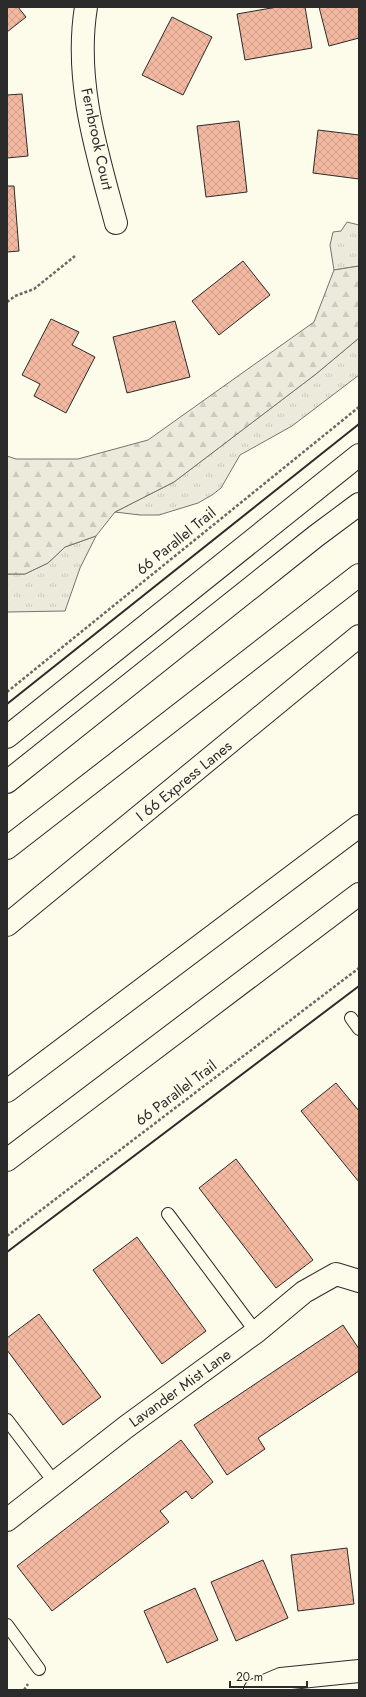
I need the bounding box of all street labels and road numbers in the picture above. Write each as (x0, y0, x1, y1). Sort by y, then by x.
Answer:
street label: Fernbrook Court (75, 86, 119, 192)
street label: 66 Parallel Trail (131, 502, 221, 580)
street label: I 66 Express Lanes (131, 735, 237, 827)
street label: 66 Parallel Trail (131, 1055, 221, 1131)
street label: Lavander Mist Lane (124, 1343, 236, 1433)

